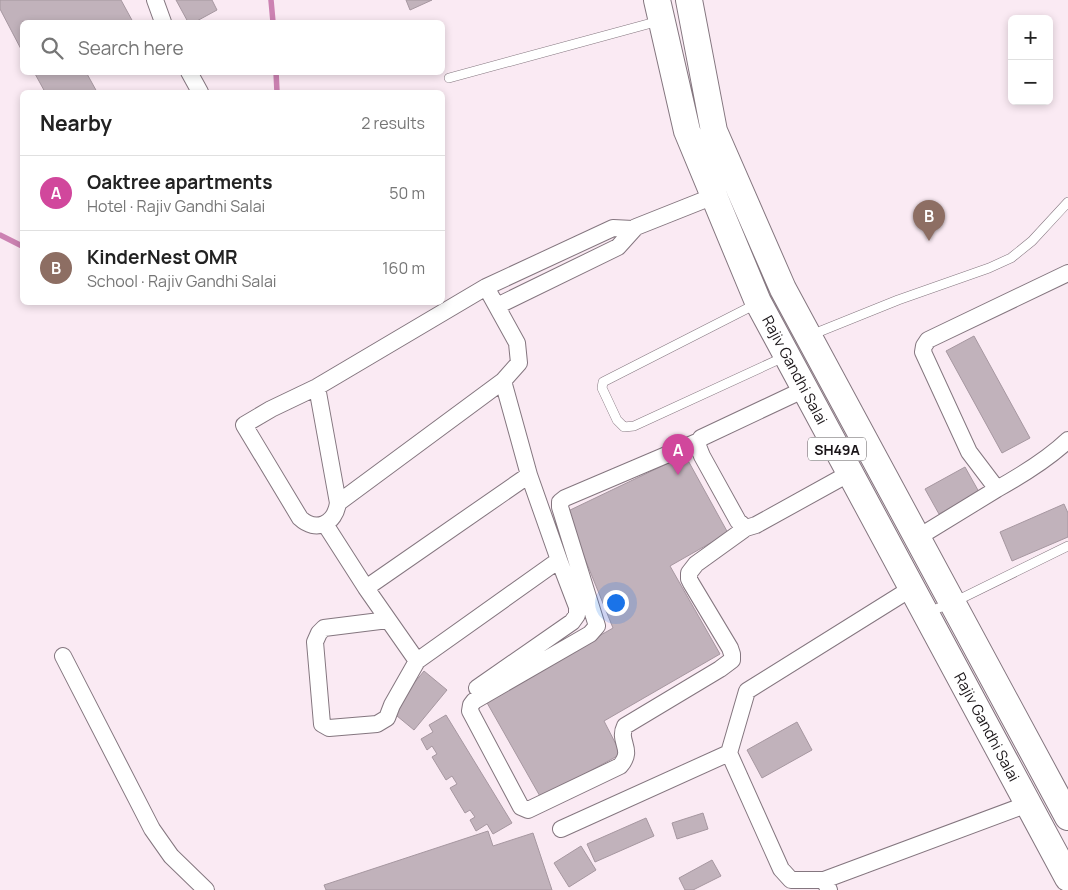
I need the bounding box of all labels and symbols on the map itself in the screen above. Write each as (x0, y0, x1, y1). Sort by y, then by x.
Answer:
pin: B (913, 200, 945, 241)
street label: Rajiv Gandhi Salai (757, 312, 833, 428)
pin: A (662, 434, 694, 475)
road number: SH49A (808, 438, 866, 460)
your location (603, 590, 629, 616)
street label: Rajiv Gandhi Salai (949, 669, 1025, 785)

